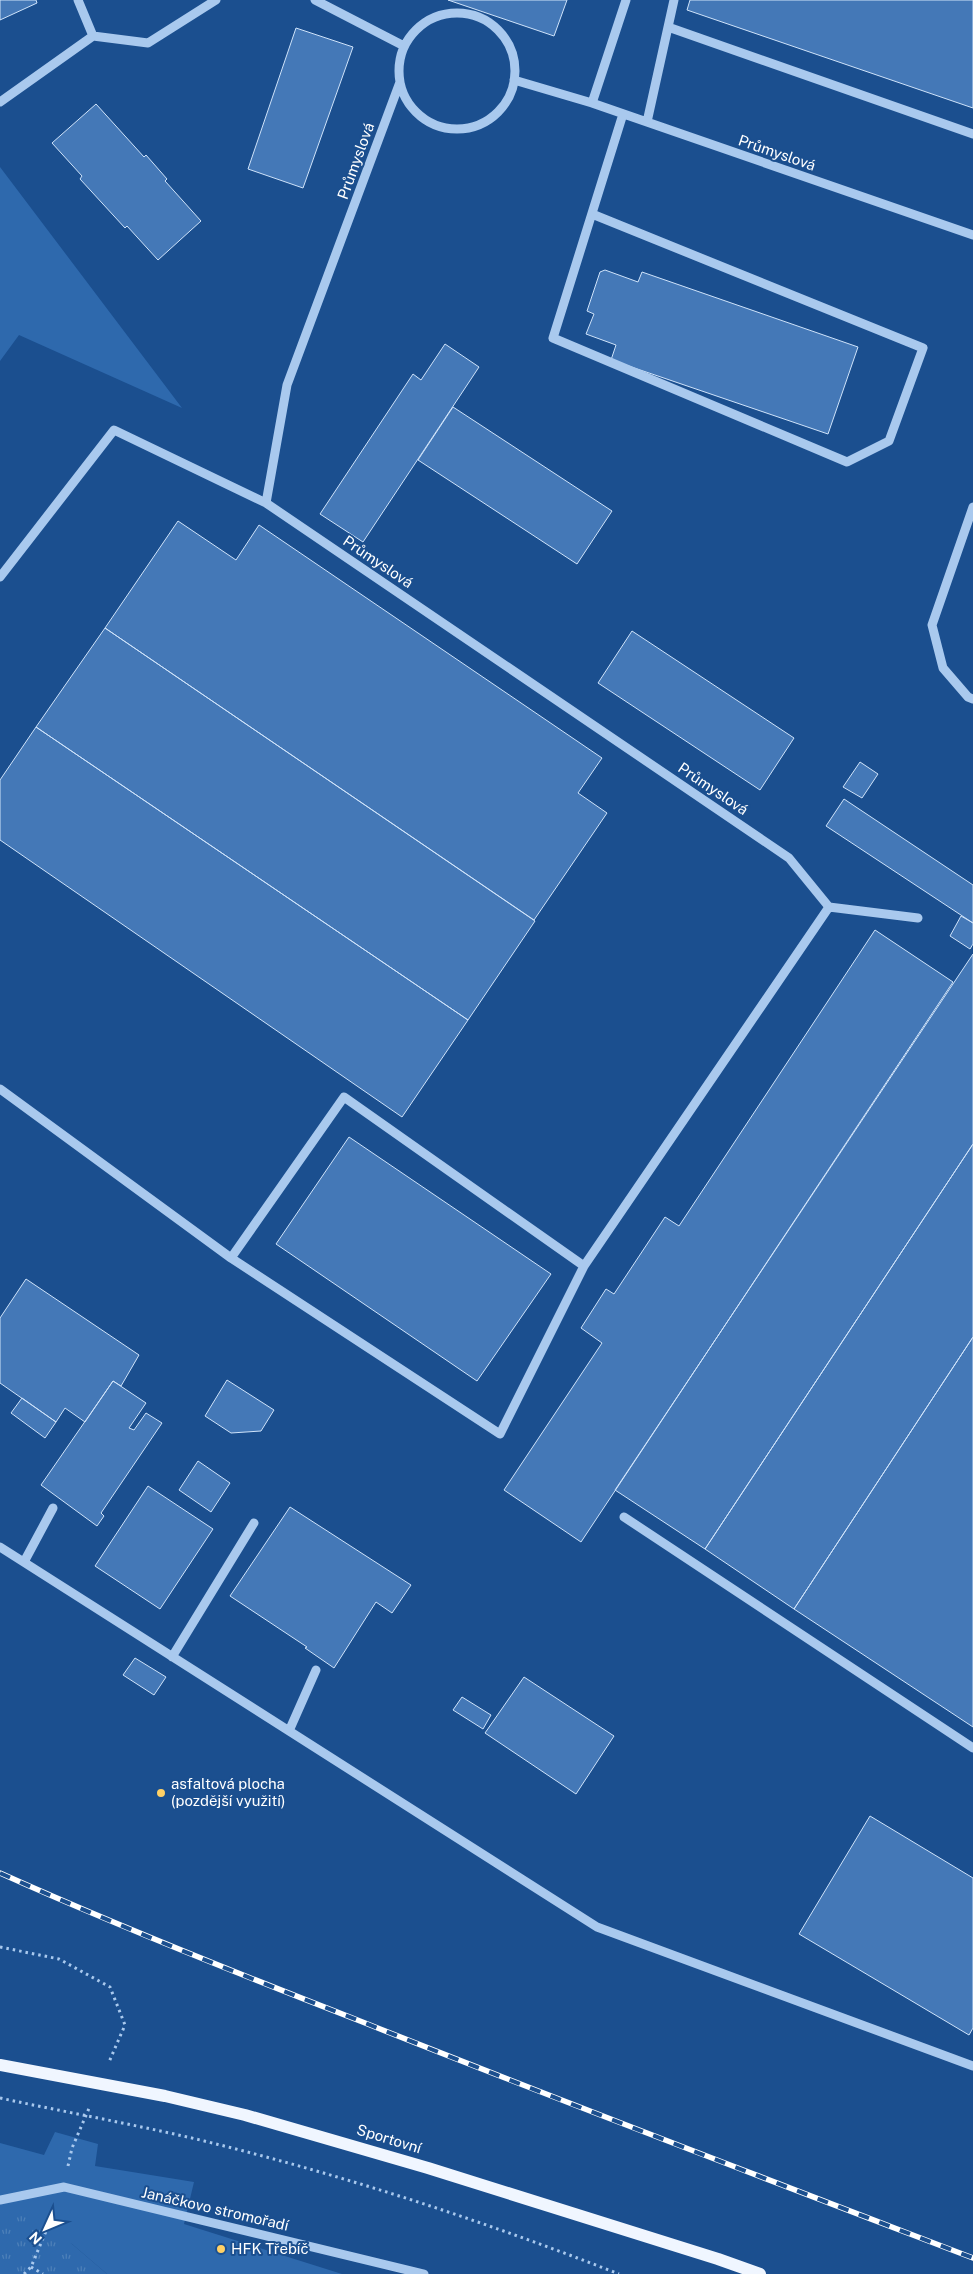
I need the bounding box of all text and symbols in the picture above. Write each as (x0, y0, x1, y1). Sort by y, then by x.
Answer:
street label: Průmyslová (334, 120, 377, 202)
street label: Průmyslová (736, 131, 818, 174)
street label: Průmyslová (340, 532, 416, 591)
street label: Průmyslová (675, 759, 751, 818)
place label: asfaltová plocha (pozdější využití) (171, 1775, 286, 1809)
marker: asfaltová plocha (pozdější využití) (155, 1787, 167, 1799)
street label: Sportovní (355, 2121, 424, 2157)
street label: Janáčkovo stromořadí (140, 2183, 291, 2234)
north arrow (20, 2204, 70, 2254)
text: N (26, 2229, 45, 2248)
place label: HFK Třebíč (231, 2240, 309, 2257)
marker: HFK Třebíč (215, 2243, 227, 2255)

